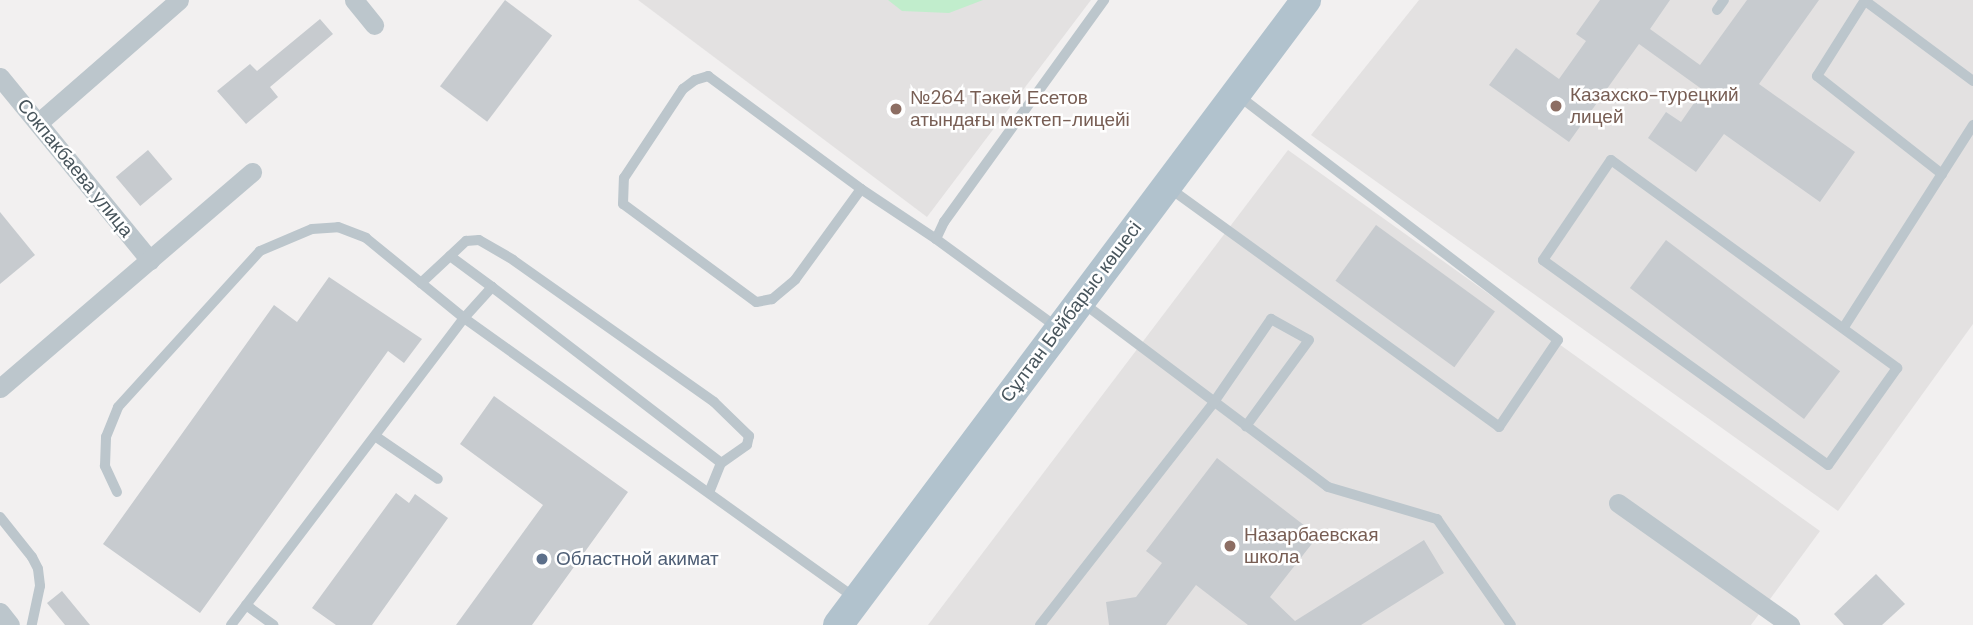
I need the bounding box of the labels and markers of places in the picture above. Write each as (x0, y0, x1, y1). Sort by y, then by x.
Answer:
place label: Казахско-турецкий лицей (1570, 84, 1739, 128)
place label: №264 Тәкей Есетов атындағы мектеп-лицейі (910, 87, 1130, 131)
marker: Казахско-турецкий лицей (1548, 98, 1564, 114)
marker: №264 Тәкей Есетов атындағы мектеп-лицейі (888, 101, 904, 117)
place label: Назарбаевская школа (1244, 524, 1378, 568)
marker: Назарбаевская школа (1222, 538, 1238, 554)
place label: Областной акимат (556, 548, 719, 570)
marker: Областной акимат (534, 551, 550, 567)

